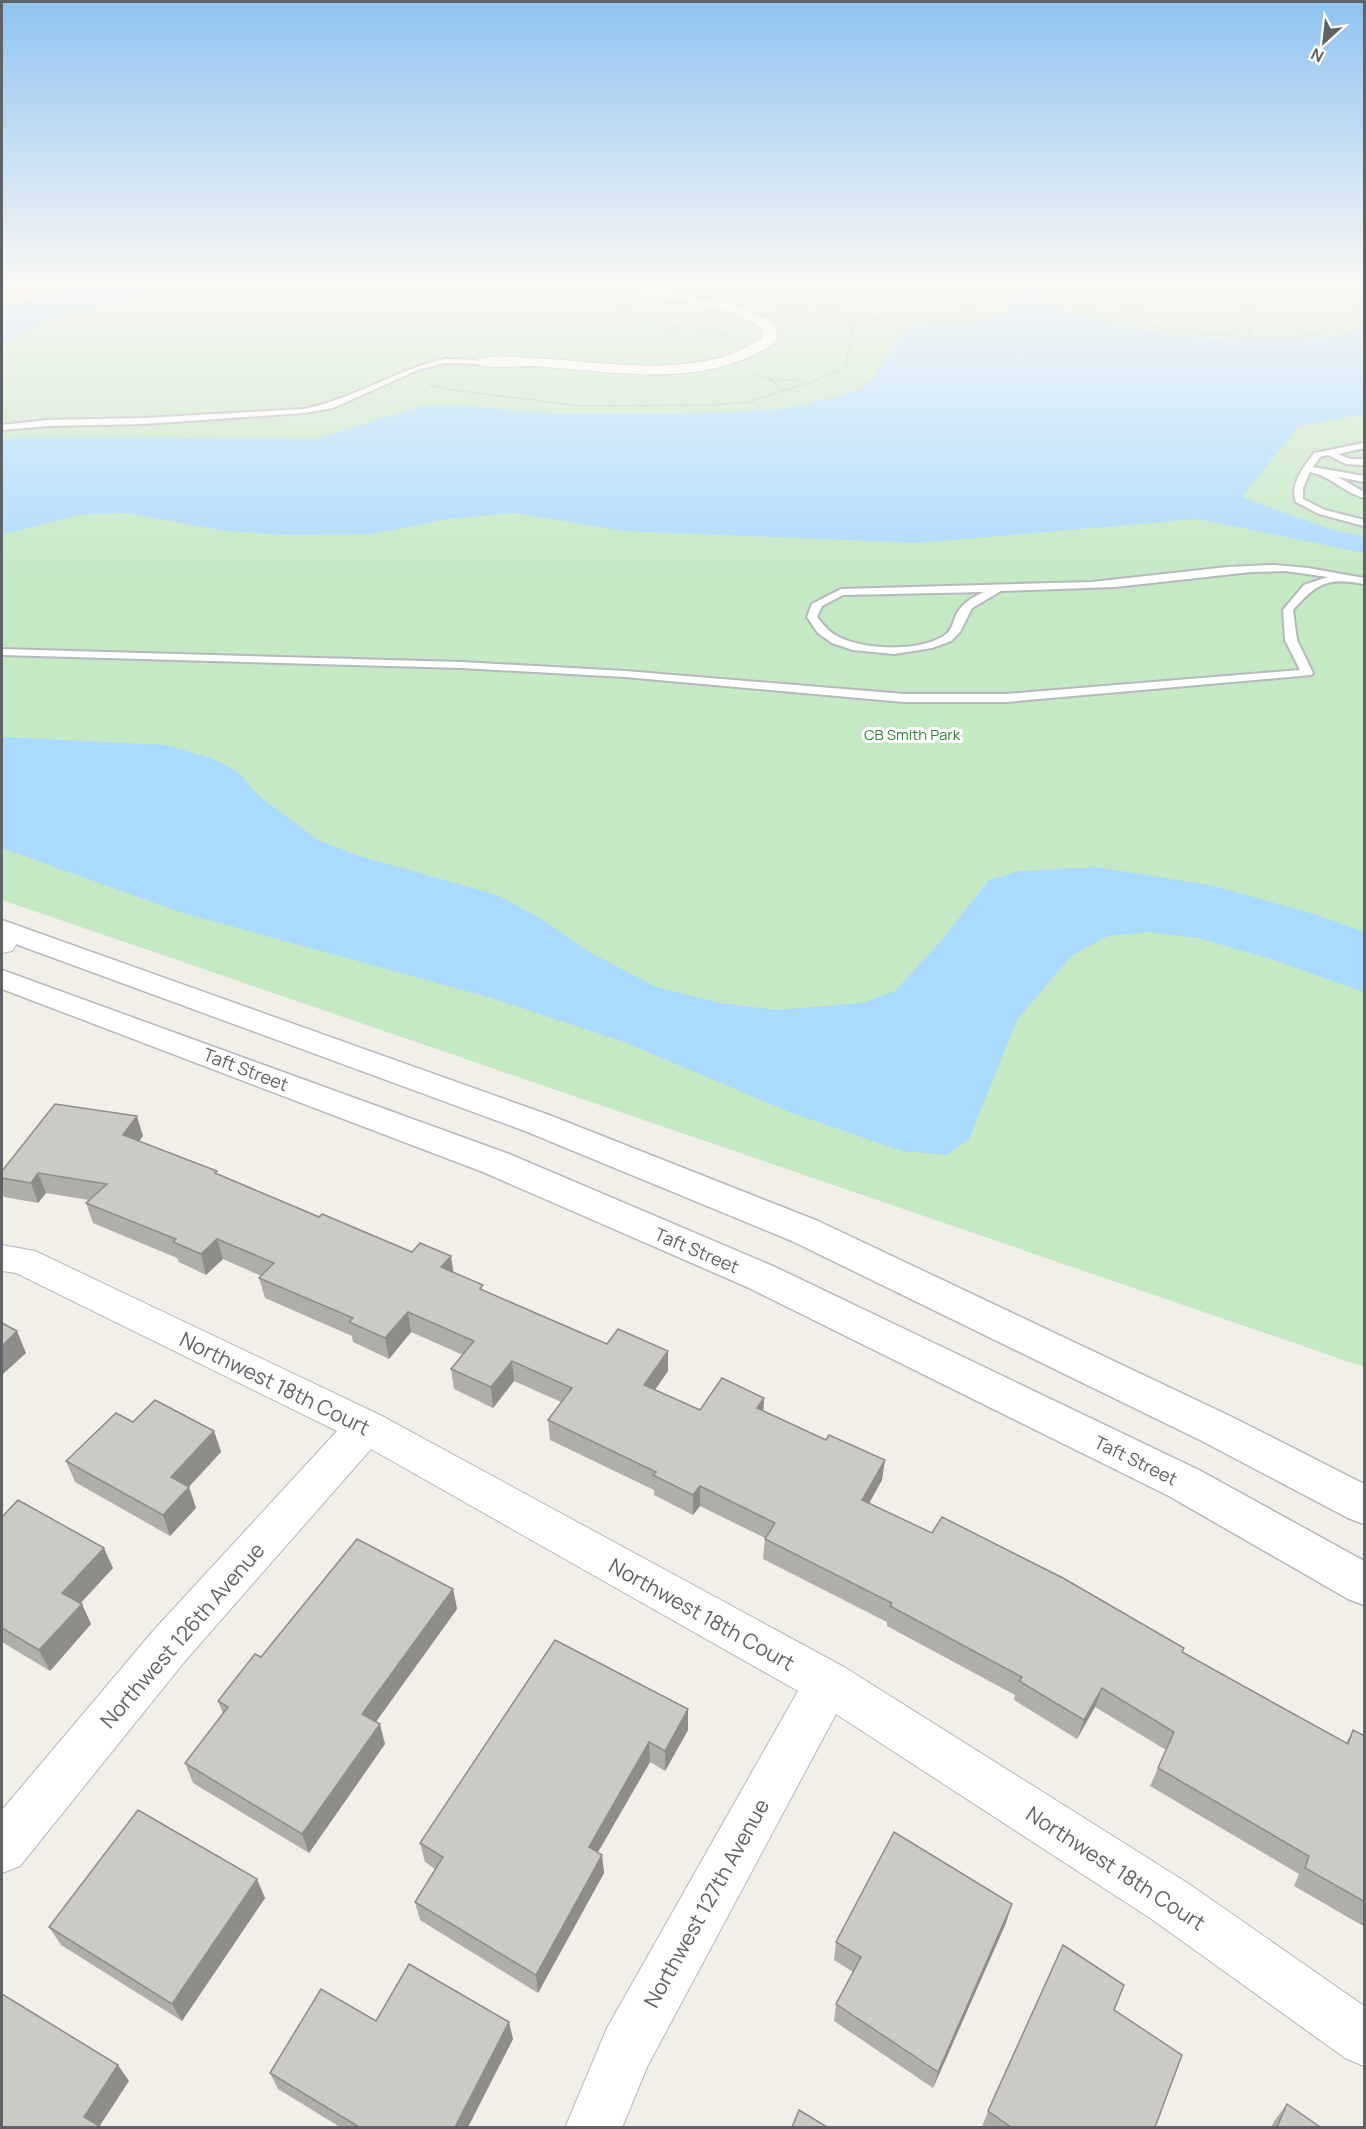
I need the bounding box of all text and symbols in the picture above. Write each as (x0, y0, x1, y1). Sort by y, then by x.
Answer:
north arrow (1294, 12, 1354, 72)
text: N (1307, 43, 1327, 68)
park label: CB Smith Park (864, 724, 961, 745)
street label: Taft Street (200, 1042, 292, 1096)
street label: Taft Street (651, 1221, 743, 1279)
street label: Northwest 18th Court (175, 1325, 375, 1441)
street label: Taft Street (1090, 1430, 1182, 1490)
street label: Northwest 126th Avenue (94, 1536, 270, 1734)
street label: Northwest 18th Court (604, 1551, 800, 1677)
street label: Northwest 127th Avenue (637, 1794, 775, 2012)
street label: Northwest 18th Court (1021, 1800, 1211, 1936)

